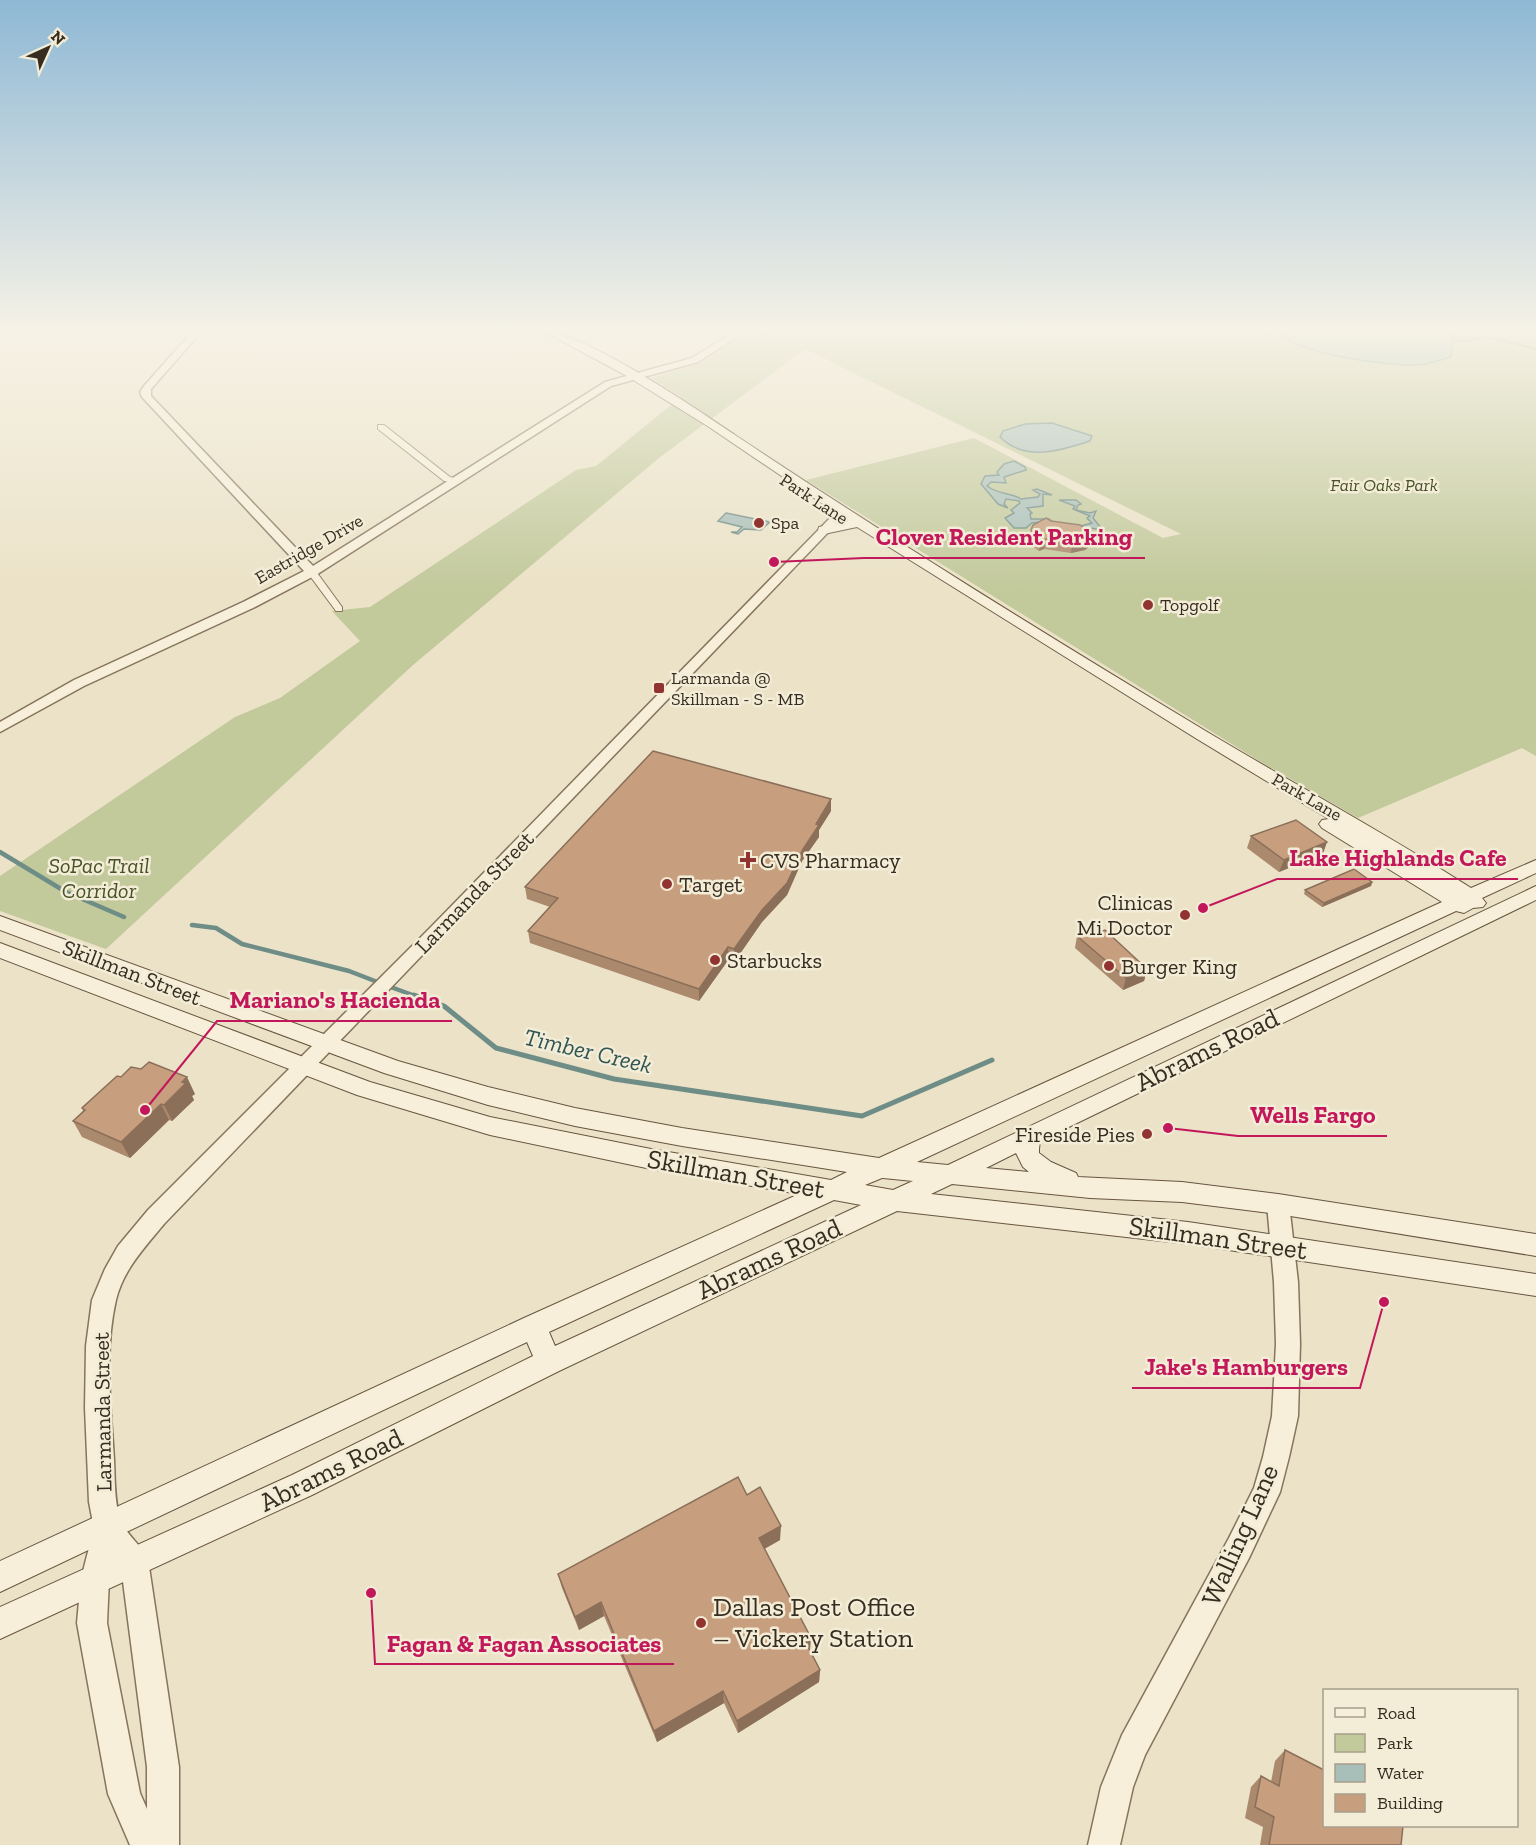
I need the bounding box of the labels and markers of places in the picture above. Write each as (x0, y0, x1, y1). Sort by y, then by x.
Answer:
place label: Spa (771, 512, 799, 534)
marker: Spa (752, 516, 766, 530)
callout: Clover Resident Parking (864, 516, 1145, 558)
place label: Topgolf (1160, 594, 1220, 616)
marker: Topgolf (1141, 598, 1155, 612)
place label: Larmanda @ Skillman - S - MB (671, 667, 804, 710)
marker: Larmanda @ Skillman - S - MB (652, 681, 666, 695)
callout: Lake Highlands Cafe (1277, 837, 1518, 879)
place label: CVS Pharmacy (760, 847, 901, 874)
marker: CVS Pharmacy (741, 853, 755, 867)
place label: Target (679, 871, 743, 898)
marker: Target (660, 877, 674, 891)
place label: Clinicas Mi Doctor (1077, 889, 1173, 941)
marker: Clinicas Mi Doctor (1178, 908, 1192, 922)
place label: Starbucks (727, 947, 822, 974)
marker: Starbucks (708, 953, 722, 967)
place label: Burger King (1121, 953, 1237, 980)
marker: Burger King (1102, 959, 1116, 973)
callout: Mariano's Hacienda (217, 979, 452, 1021)
callout: Wells Fargo (1238, 1094, 1387, 1136)
place label: Fireside Pies (1015, 1121, 1135, 1148)
marker: Fireside Pies (1140, 1127, 1154, 1141)
callout: Jake's Hamburgers (1132, 1346, 1360, 1388)
place label: Dallas Post Office – Vickery Station (713, 1591, 915, 1654)
marker: Dallas Post Office – Vickery Station (694, 1616, 708, 1630)
callout: Fagan & Fagan Associates (375, 1622, 674, 1664)

